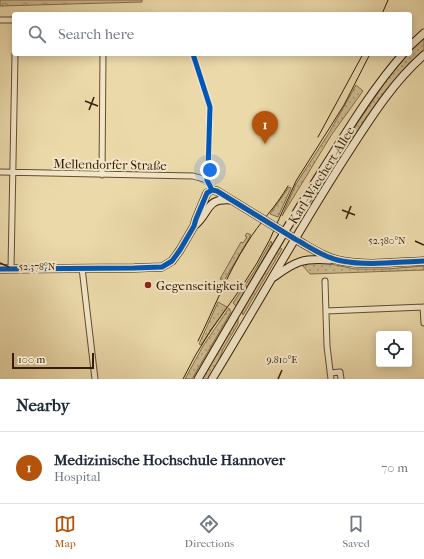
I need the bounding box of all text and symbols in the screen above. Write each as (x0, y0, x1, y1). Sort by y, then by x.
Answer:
search box (12, 12, 412, 56)
icon: search (26, 23, 48, 45)
text: Search here (58, 25, 134, 43)
pin: 1 (252, 111, 278, 144)
street label: Karl-Wiechert-Allee (285, 123, 358, 227)
street label: Mellendorfer Straße (53, 156, 167, 173)
your location (200, 160, 220, 180)
text: 52.380°N (368, 235, 406, 247)
text: 52.378°N (19, 261, 56, 273)
place label: Gegenseitigkeit (156, 278, 245, 293)
marker: Gegenseitigkeit (143, 280, 153, 290)
map controls (376, 331, 412, 367)
button: locate (376, 331, 412, 367)
scale bar (12, 351, 94, 370)
text: 100 m (18, 353, 46, 366)
text: 9.810°E (267, 354, 297, 366)
text: Nearby (16, 395, 70, 415)
text: Medizinische Hochschule Hannover (54, 451, 285, 469)
text: 1 (27, 460, 31, 475)
text: 70 m (381, 460, 408, 475)
text: Hospital (54, 469, 101, 484)
tab: Map (54, 513, 76, 550)
tab: Directions (185, 513, 234, 550)
tab: Saved (342, 513, 370, 550)

